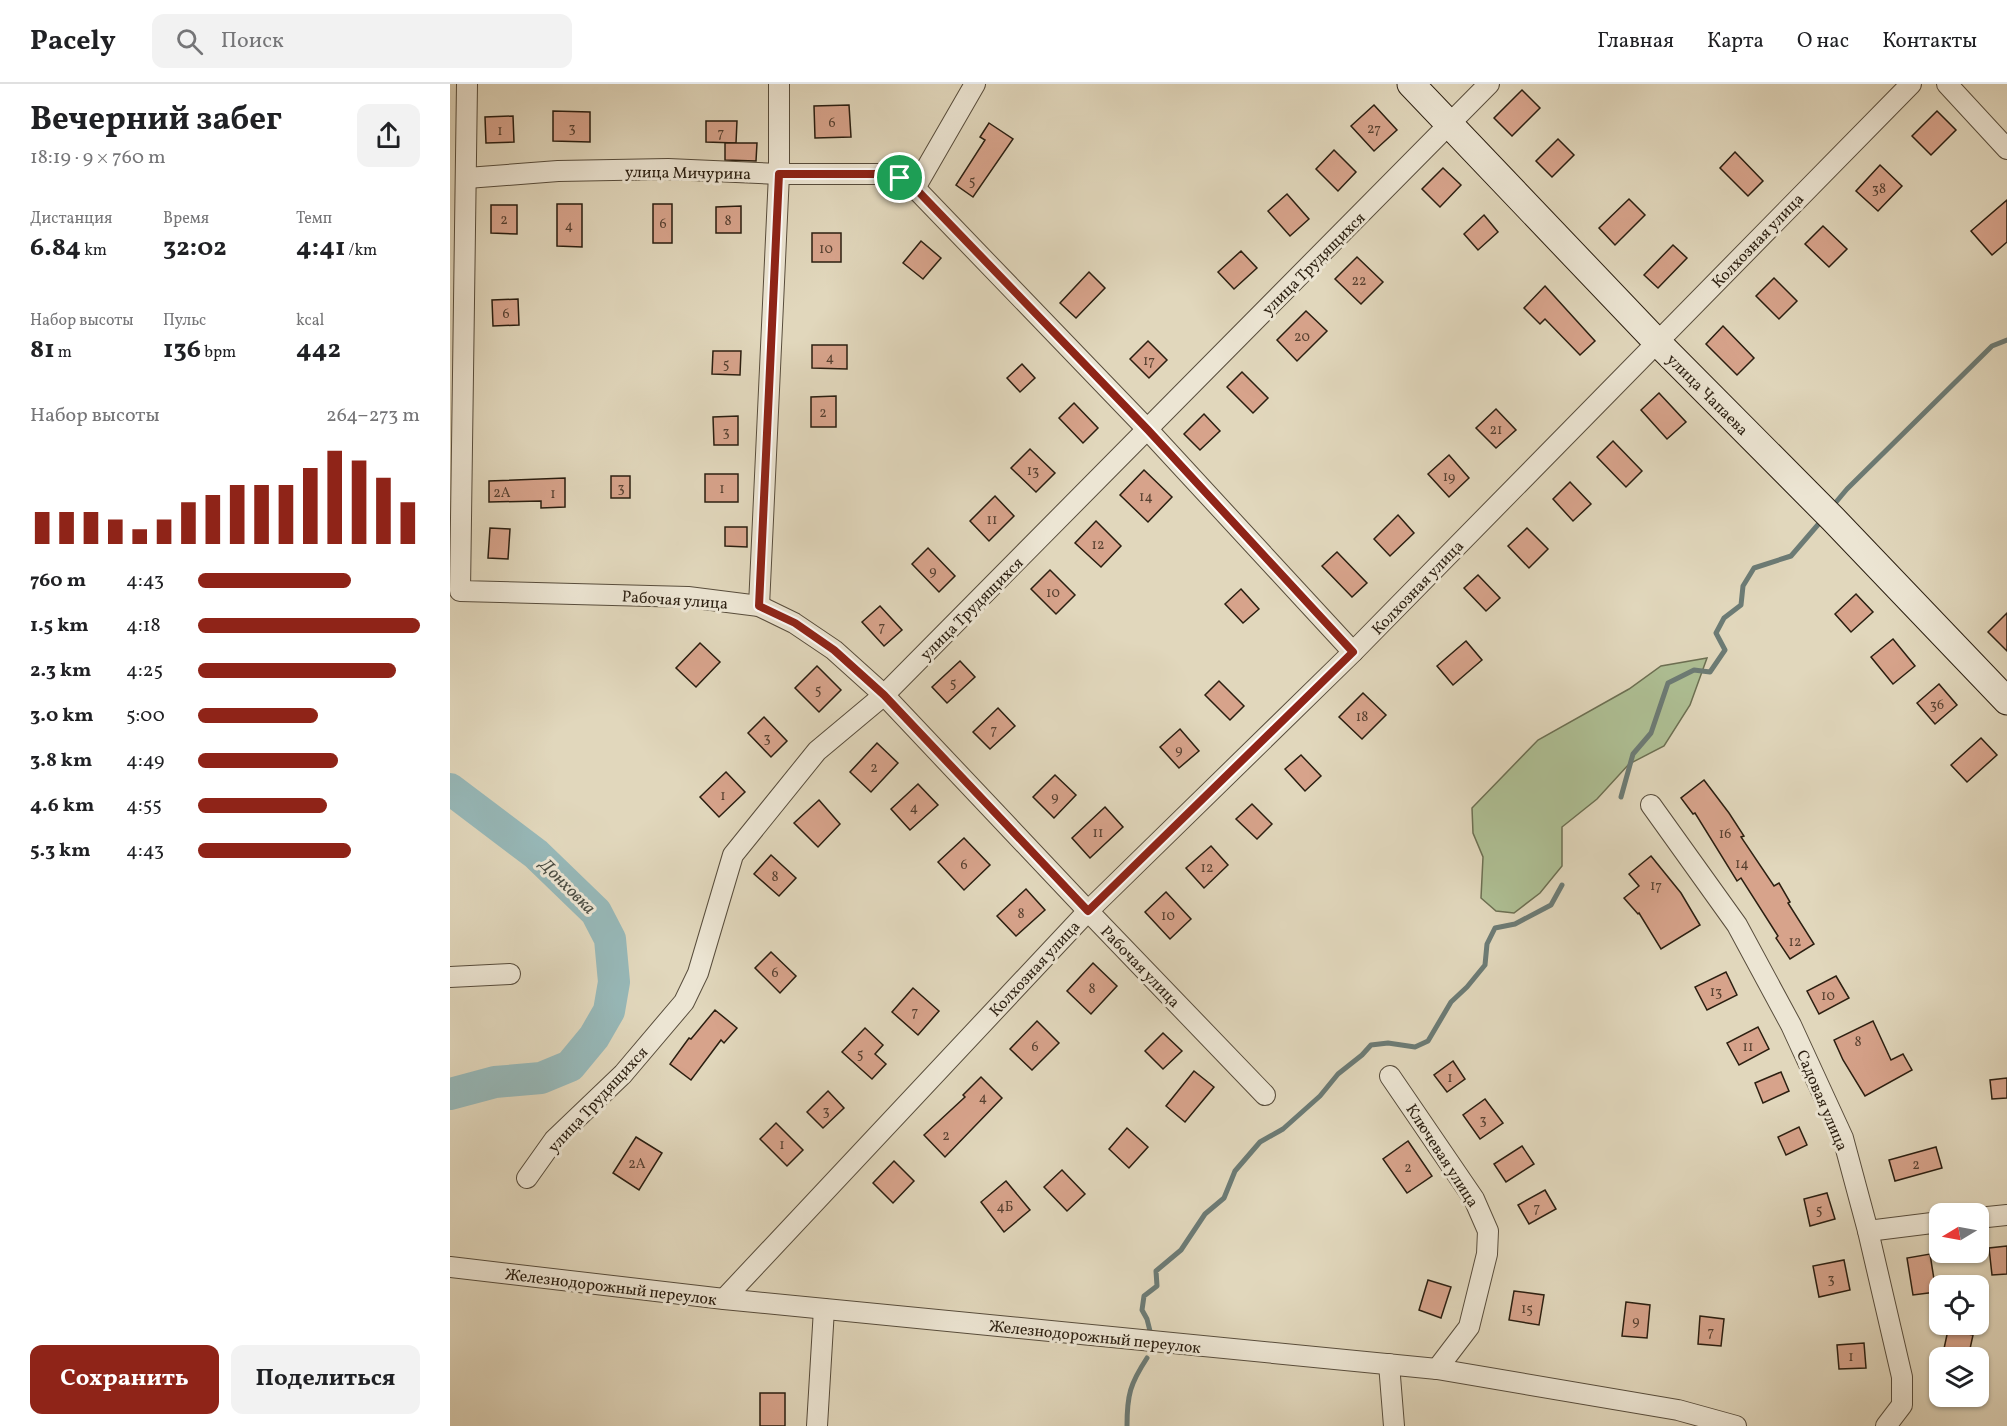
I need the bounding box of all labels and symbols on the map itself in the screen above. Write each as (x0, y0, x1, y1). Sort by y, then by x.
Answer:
house number: 6 (828, 114, 836, 133)
house number: 3 (568, 119, 576, 138)
house number: 27 (1367, 120, 1381, 139)
house number: 1 (497, 122, 503, 141)
house number: 7 (718, 124, 725, 143)
pin (874, 152, 925, 203)
street label: улица Мичурина (625, 162, 751, 186)
house number: 5 (969, 172, 975, 191)
house number: 38 (1872, 180, 1886, 199)
street label: Колхозная улица (1707, 189, 1810, 294)
street label: улица Трудящихся (1258, 208, 1371, 321)
house number: 2 (500, 211, 508, 230)
house number: 8 (724, 212, 732, 231)
house number: 6 (659, 215, 667, 234)
house number: 4 (565, 217, 573, 236)
house number: 10 (819, 240, 833, 259)
house number: 22 (1351, 272, 1367, 291)
house number: 6 (502, 305, 510, 324)
house number: 20 (1294, 328, 1310, 347)
house number: 4 (826, 349, 834, 368)
street label: улица Чапаева (1661, 350, 1753, 441)
house number: 17 (1143, 352, 1155, 371)
house number: 5 (723, 355, 729, 374)
house number: 2 (819, 404, 827, 423)
house number: 21 (1490, 421, 1502, 440)
house number: 3 (722, 423, 730, 442)
house number: 13 (1027, 462, 1039, 481)
house number: 19 (1443, 468, 1455, 487)
house number: 3 (617, 479, 625, 498)
house number: 1 (719, 480, 725, 499)
house number: 2А (493, 484, 511, 503)
house number: 1 (550, 485, 556, 504)
house number: 14 (1139, 488, 1153, 507)
house number: 11 (987, 511, 997, 530)
house number: 12 (1092, 536, 1104, 555)
street label: Колхозная улица (1367, 536, 1470, 641)
street label: улица Трудящихся (916, 553, 1029, 666)
house number: 9 (929, 562, 937, 581)
house number: 10 (1046, 584, 1060, 603)
street label: Рабочая улица (621, 586, 729, 616)
house number: 7 (879, 618, 886, 637)
house number: 5 (950, 674, 956, 693)
house number: 5 (815, 681, 821, 700)
house number: 36 (1930, 696, 1944, 715)
house number: 18 (1356, 708, 1368, 727)
house number: 7 (991, 721, 998, 740)
house number: 3 (763, 729, 771, 748)
house number: 9 (1175, 741, 1183, 760)
house number: 2 (870, 759, 878, 778)
house number: 1 (720, 787, 726, 806)
house number: 9 (1051, 788, 1059, 807)
house number: 4 (910, 799, 918, 818)
house number: 11 (1093, 824, 1103, 843)
house number: 16 (1719, 825, 1731, 844)
water label: Донховка (532, 852, 601, 921)
house number: 14 (1735, 855, 1749, 874)
house number: 6 (960, 856, 968, 875)
house number: 12 (1201, 859, 1213, 878)
house number: 8 (771, 868, 779, 887)
house number: 17 (1650, 877, 1662, 896)
house number: 8 (1017, 905, 1025, 924)
house number: 10 (1161, 907, 1175, 926)
street label: Колхозная улица (985, 916, 1086, 1022)
street label: Рабочая улица (1095, 921, 1184, 1013)
house number: 12 (1789, 933, 1801, 952)
house number: 6 (771, 964, 779, 983)
house number: 8 (1088, 980, 1096, 999)
house number: 13 (1710, 983, 1722, 1002)
house number: 10 (1821, 987, 1835, 1006)
house number: 7 (912, 1003, 919, 1022)
house number: 8 (1854, 1033, 1862, 1052)
house number: 6 (1031, 1038, 1039, 1057)
house number: 11 (1743, 1038, 1753, 1057)
street label: улица Трудящихся (543, 1043, 653, 1158)
house number: 5 (857, 1045, 863, 1064)
street label: Садовая улица (1790, 1047, 1852, 1155)
house number: 1 (1447, 1069, 1453, 1088)
house number: 4 (979, 1089, 987, 1108)
street label: Ключевая улица (1400, 1100, 1483, 1212)
house number: 3 (822, 1102, 830, 1121)
house number: 3 (1479, 1111, 1487, 1130)
house number: 2 (942, 1127, 950, 1146)
house number: 1 (779, 1136, 785, 1155)
house number: 2А (628, 1155, 646, 1174)
house number: 2 (1912, 1156, 1920, 1175)
house number: 2 (1404, 1159, 1412, 1178)
house number: 4Б (997, 1198, 1013, 1217)
house number: 7 (1534, 1199, 1541, 1218)
house number: 5 (1816, 1201, 1822, 1220)
north arrow (1929, 1203, 1989, 1263)
street label: Железнодорожный переулок (504, 1264, 718, 1312)
house number: 3 (1827, 1270, 1835, 1289)
house number: 15 (1521, 1300, 1533, 1319)
house number: 9 (1632, 1312, 1640, 1331)
street label: Железнодорожный переулок (988, 1316, 1202, 1360)
house number: 7 (1708, 1323, 1715, 1342)
house number: 1 (1848, 1348, 1854, 1367)

